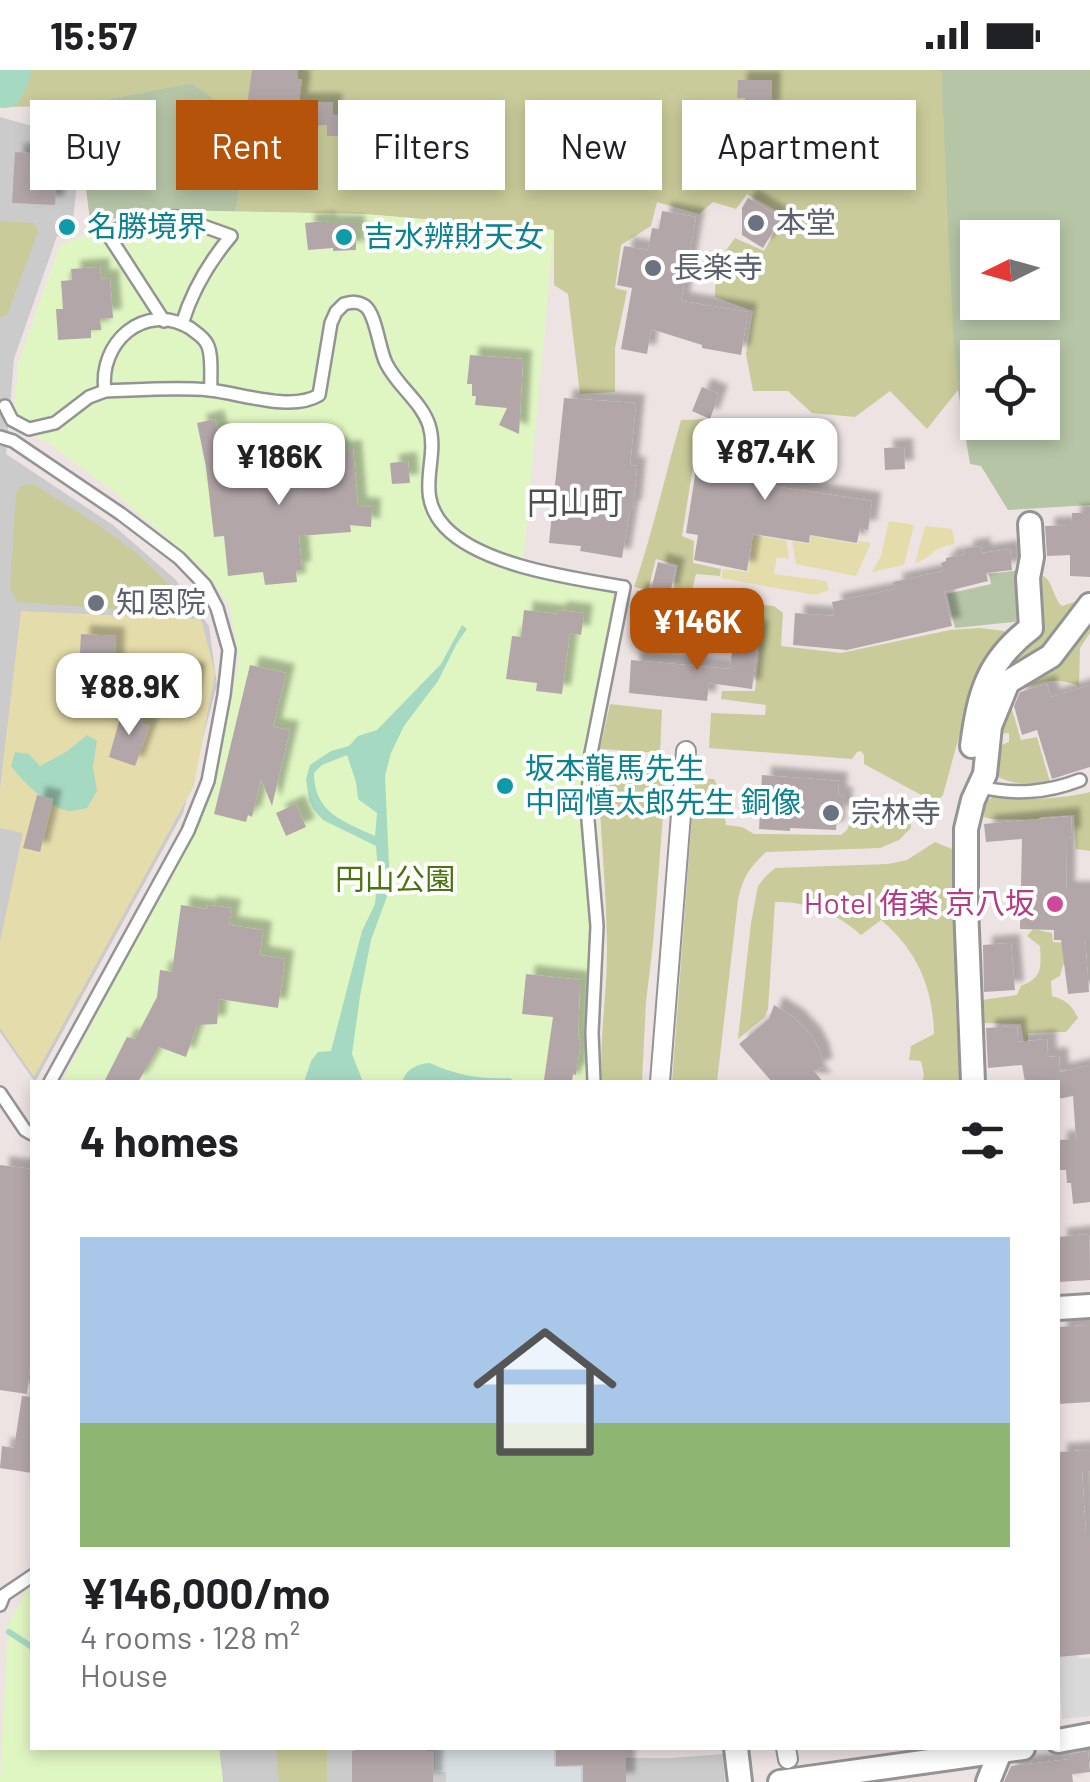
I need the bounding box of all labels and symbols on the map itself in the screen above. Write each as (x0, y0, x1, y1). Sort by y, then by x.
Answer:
place label: 本堂 (776, 203, 836, 239)
place label: 名勝境界 (87, 207, 207, 243)
marker: 本堂 (745, 212, 767, 234)
marker: 名勝境界 (56, 216, 78, 238)
place label: 吉水辨財天女 (364, 217, 544, 253)
north arrow (960, 220, 1060, 320)
marker: 吉水辨財天女 (333, 226, 355, 248)
place label: 長楽寺 (673, 248, 763, 284)
marker: 長楽寺 (642, 257, 664, 279)
pin: ¥87.4K (684, 418, 846, 503)
pin: ¥186K (209, 423, 349, 508)
district label: 円山町 (527, 482, 623, 520)
place label: 知恩院 (116, 583, 206, 619)
pin: ¥146K (627, 588, 767, 673)
marker: 知恩院 (85, 592, 107, 614)
pin: ¥88.9K (48, 653, 210, 738)
place label: 坂本龍馬先生 中岡慎太郎先生 銅像 (525, 749, 801, 819)
marker: 坂本龍馬先生 中岡慎太郎先生 銅像 (494, 775, 516, 797)
place label: 宗林寺 (851, 793, 941, 829)
marker: 宗林寺 (820, 802, 842, 824)
park label: 円山公園 (335, 860, 455, 896)
place label: Hotel 侑楽 京八坂 (804, 884, 1035, 920)
marker: Hotel 侑楽 京八坂 (1044, 893, 1066, 915)

